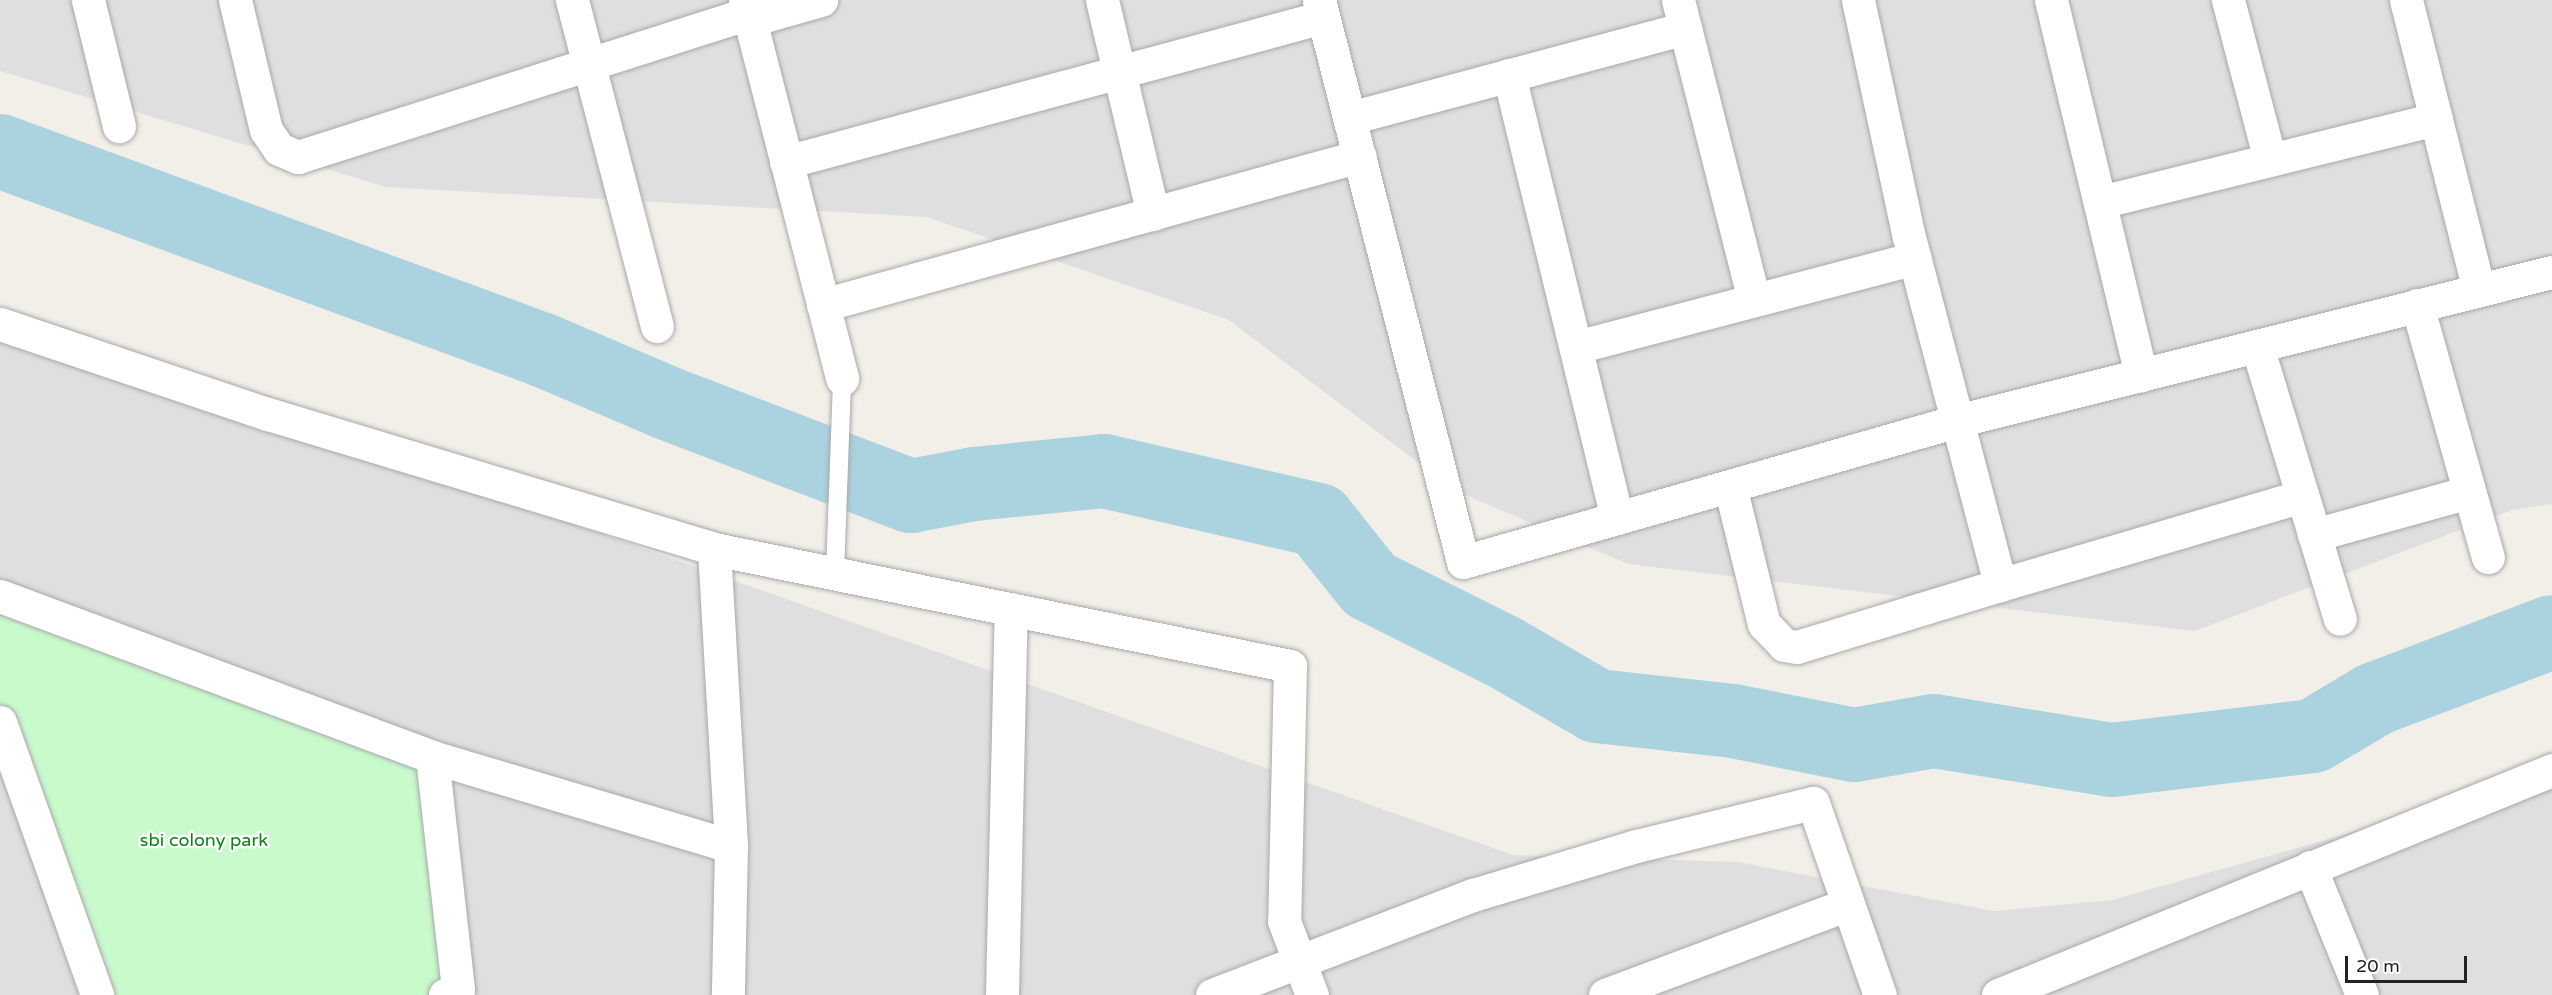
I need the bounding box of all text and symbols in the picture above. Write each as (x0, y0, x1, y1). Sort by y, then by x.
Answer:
park label: sbi colony park (140, 829, 268, 851)
scale bar (2348, 944, 2470, 982)
text: 20 m (2356, 955, 2400, 977)

